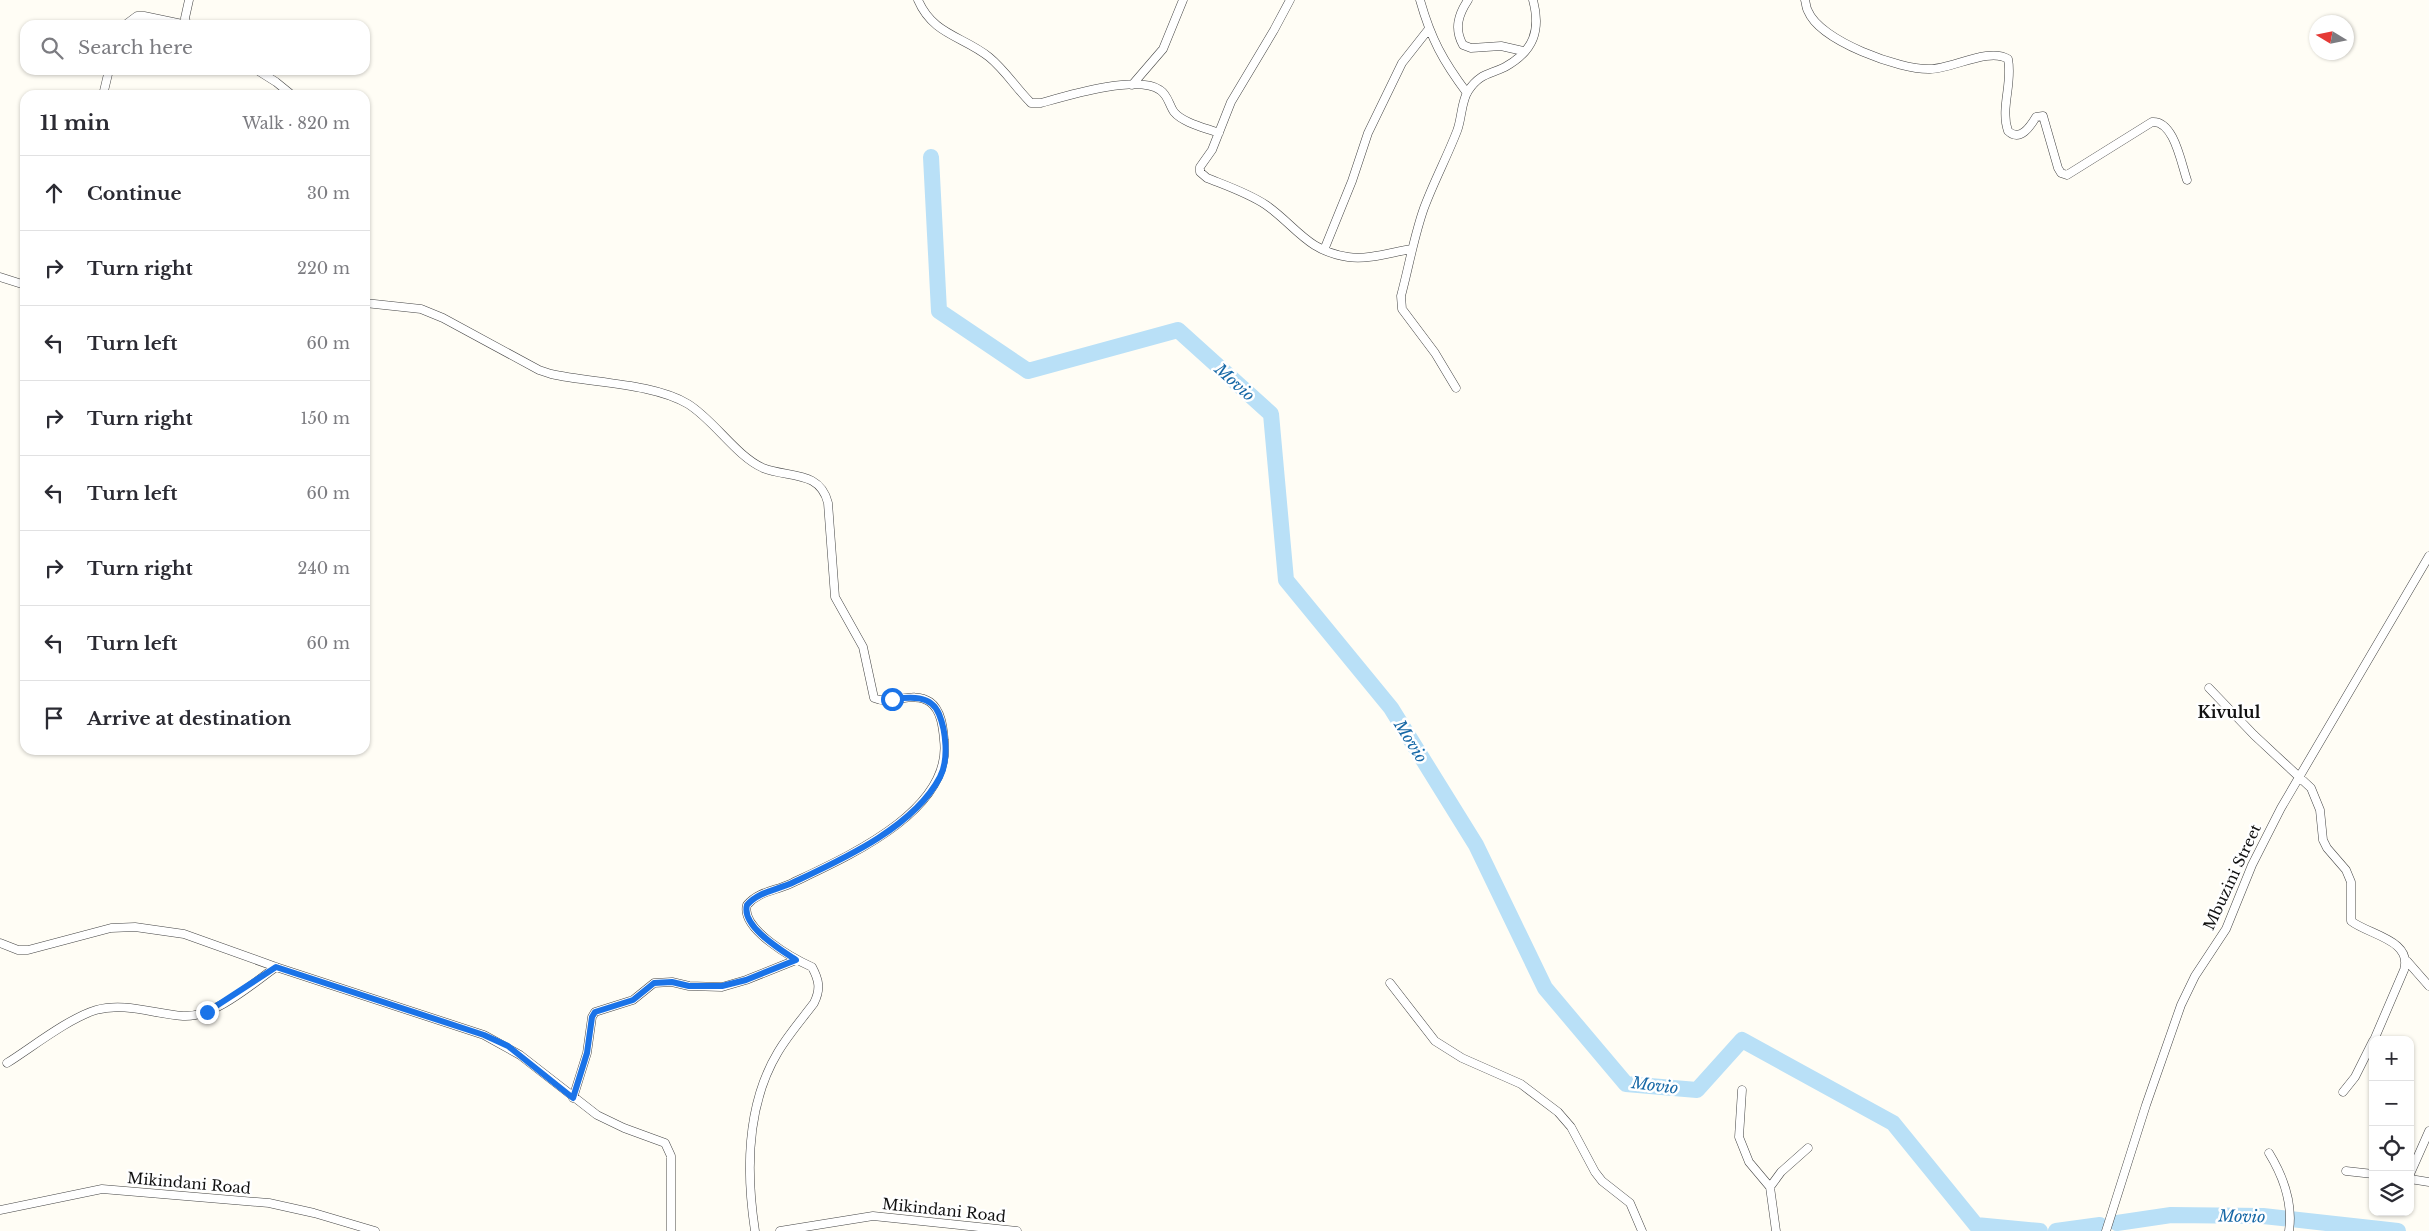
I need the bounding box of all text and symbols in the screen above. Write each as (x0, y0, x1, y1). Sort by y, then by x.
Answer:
north arrow (2309, 15, 2354, 60)
search box (20, 20, 370, 75)
icon: search (38, 34, 66, 62)
text: Search here (78, 36, 193, 59)
text: 11 min (40, 110, 110, 136)
text: Walk · 820 m (242, 113, 350, 133)
icon: ahead (40, 179, 68, 207)
text: Continue (87, 182, 182, 205)
text: 30 m (307, 183, 350, 203)
icon: right (40, 254, 68, 282)
text: Turn right (87, 257, 193, 280)
text: 220 m (297, 258, 350, 278)
icon: left (40, 329, 68, 357)
text: Turn left (87, 332, 178, 355)
text: 60 m (307, 333, 350, 353)
water label: Movio (1210, 358, 1259, 405)
icon: right (40, 404, 68, 432)
text: Turn right (87, 407, 193, 430)
text: 150 m (301, 408, 350, 428)
icon: left (40, 479, 68, 507)
text: Turn left (87, 482, 178, 505)
text: 60 m (307, 483, 350, 503)
icon: right (40, 554, 68, 582)
text: Turn right (87, 557, 193, 580)
text: 240 m (298, 558, 350, 578)
icon: left (40, 629, 68, 657)
text: Turn left (87, 632, 178, 655)
text: 60 m (307, 633, 350, 653)
route start (881, 688, 904, 711)
district label: Kivulul (2198, 702, 2261, 722)
icon: arrive (40, 704, 68, 732)
text: Arrive at destination (87, 707, 291, 730)
water label: Movio (1390, 715, 1432, 766)
street label: Mbuzini Street (2199, 821, 2265, 933)
route end (196, 1001, 219, 1024)
map controls (2369, 1036, 2414, 1216)
button: + (2369, 1036, 2414, 1081)
water label: Movio (1629, 1072, 1680, 1098)
button: − (2369, 1081, 2414, 1126)
button: locate (2369, 1126, 2414, 1171)
street label: Mikindani Road (126, 1168, 252, 1198)
button: layers (2369, 1171, 2414, 1216)
street label: Mikindani Road (881, 1194, 1007, 1226)
water label: Movio (2217, 1206, 2266, 1226)

